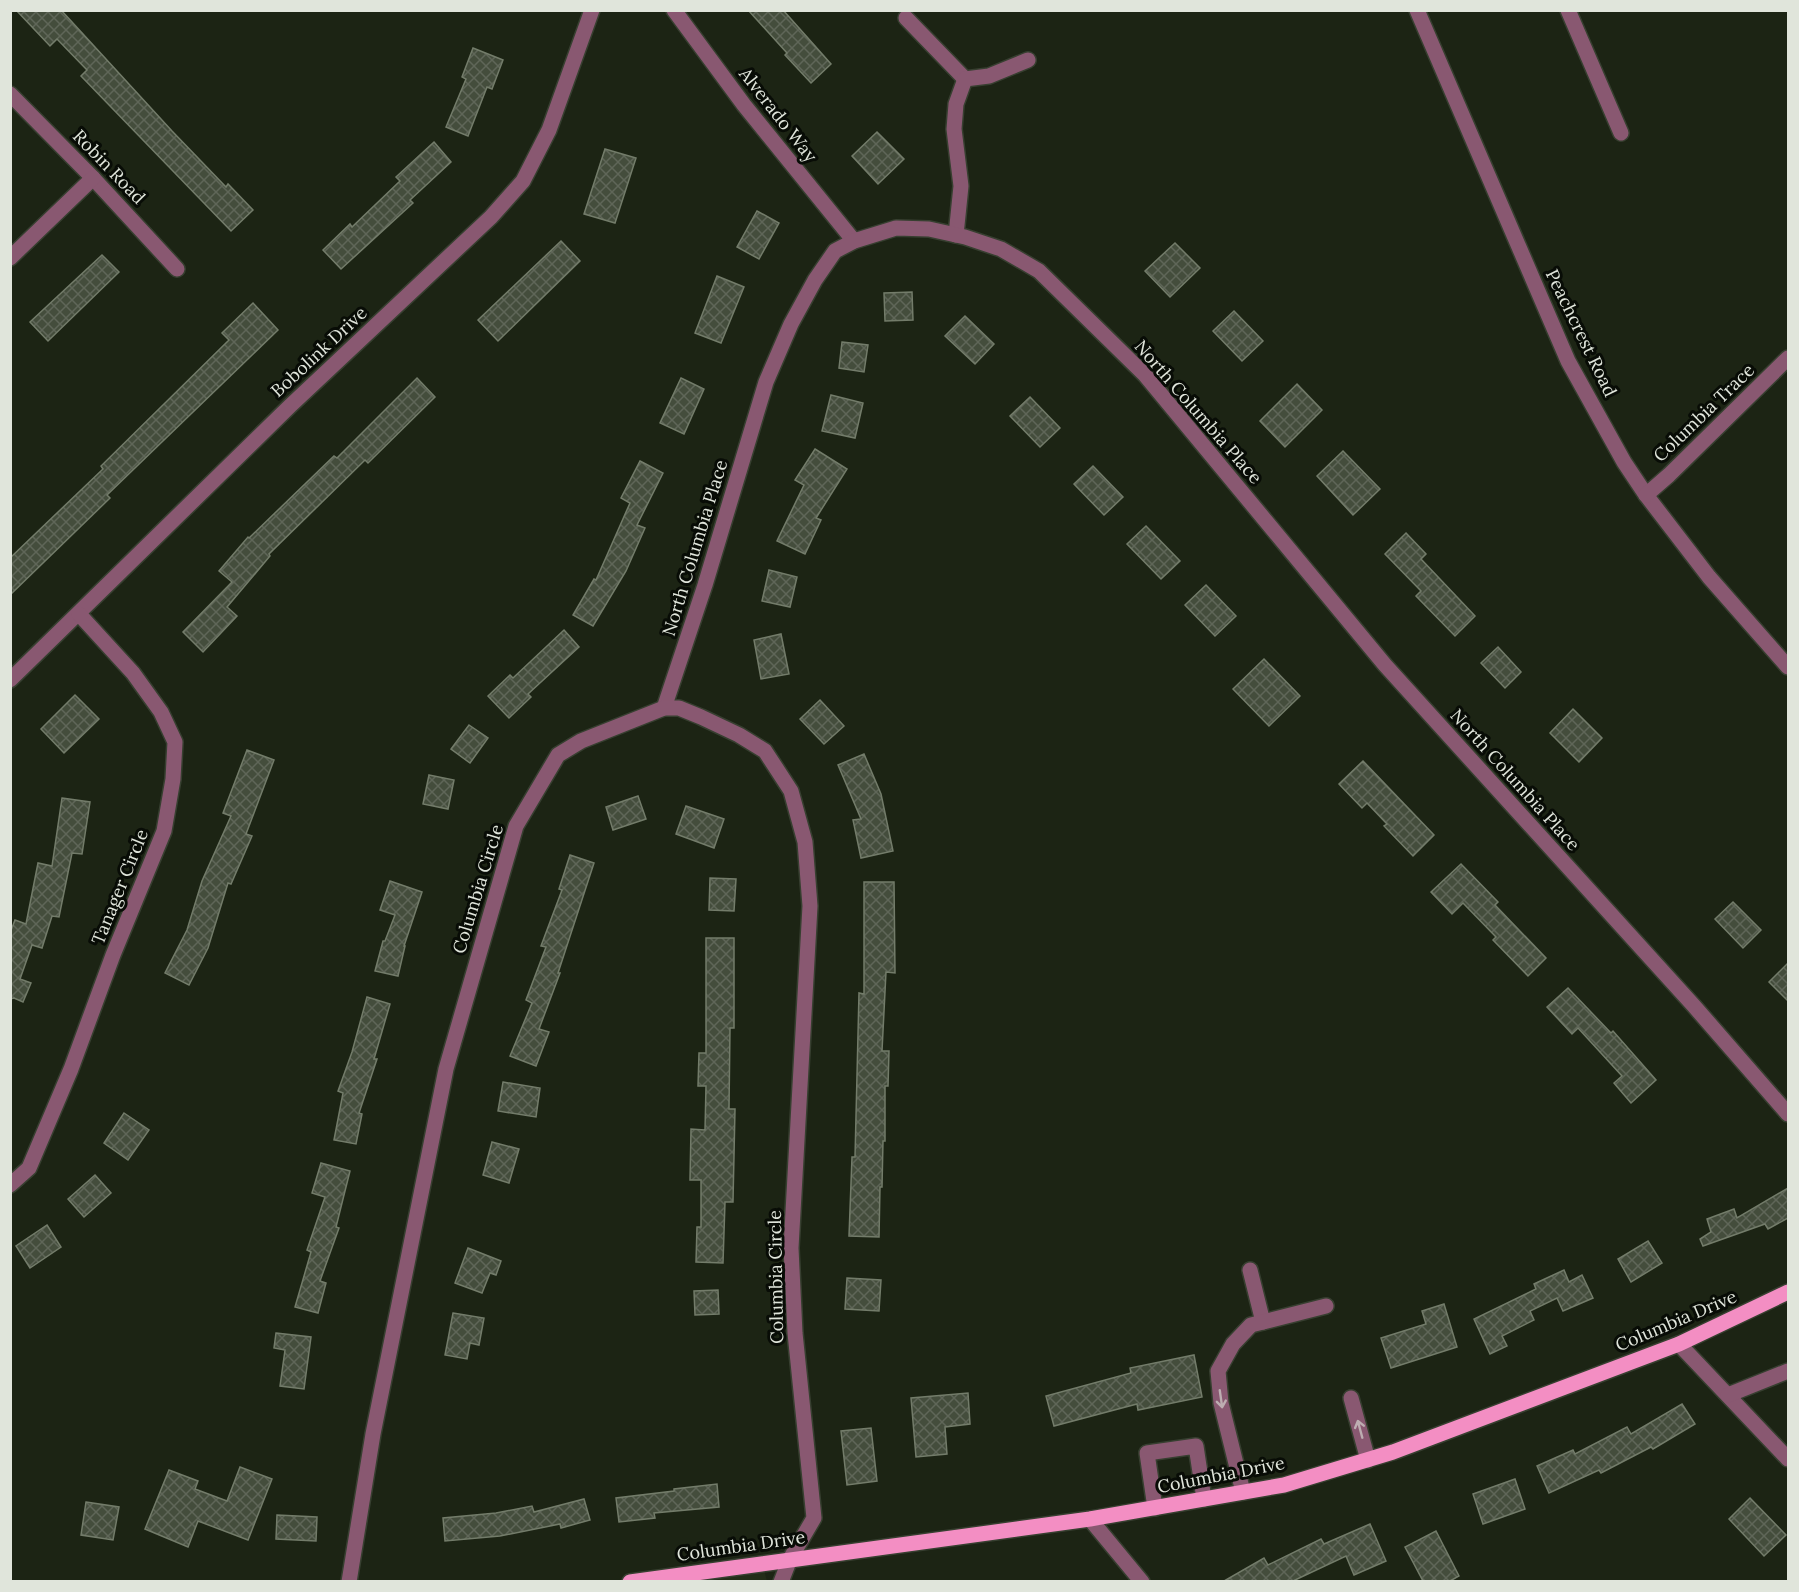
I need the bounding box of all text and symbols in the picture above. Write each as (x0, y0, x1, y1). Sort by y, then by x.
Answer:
street label: Alverado Way (734, 62, 823, 167)
street label: Robin Road (68, 125, 151, 209)
street label: Peachcrest Road (1541, 265, 1622, 400)
street label: Bobolink Drive (266, 301, 372, 402)
street label: North Columbia Place (1130, 335, 1267, 488)
street label: Columbia Trace (1648, 358, 1759, 467)
street label: North Columbia Place (657, 457, 732, 639)
street label: North Columbia Place (1446, 704, 1585, 856)
street label: Columbia Circle (447, 821, 508, 956)
street label: Tanager Circle (86, 826, 153, 948)
street label: Columbia Circle (763, 1210, 788, 1344)
street label: Columbia Drive (1612, 1285, 1740, 1356)
one-way arrow (1216, 1389, 1227, 1408)
one-way arrow (1353, 1420, 1365, 1439)
street label: Columbia Drive (1155, 1451, 1287, 1498)
street label: Columbia Drive (675, 1525, 807, 1566)

